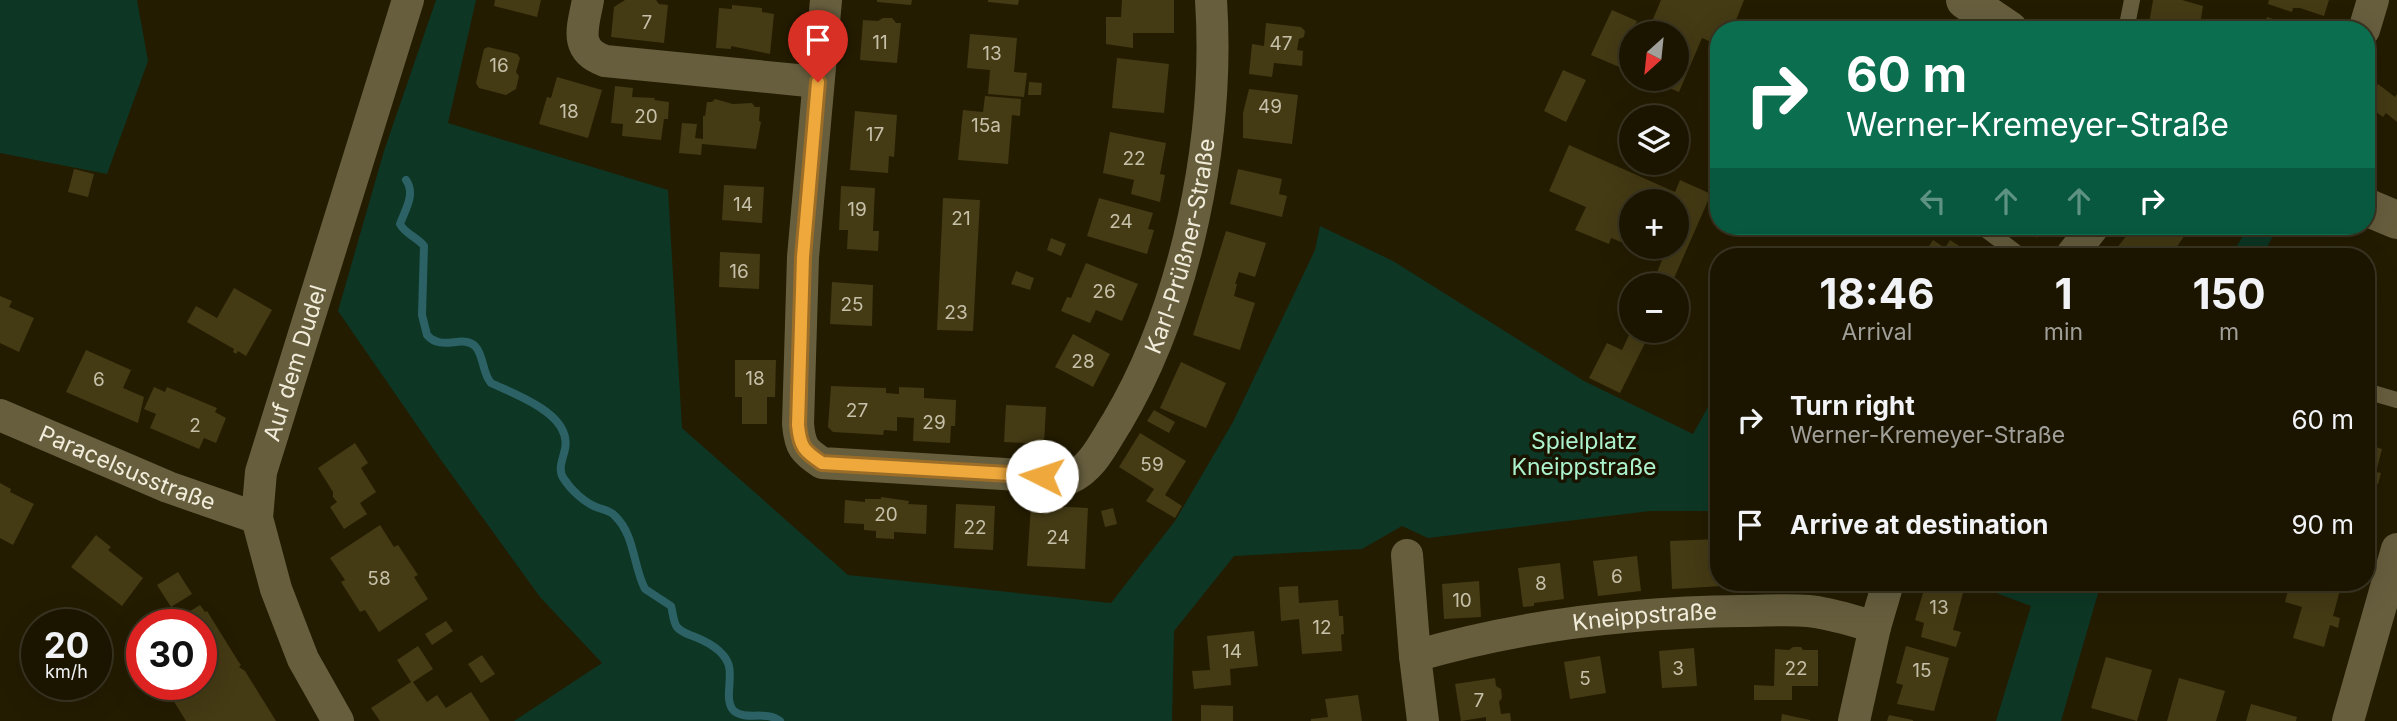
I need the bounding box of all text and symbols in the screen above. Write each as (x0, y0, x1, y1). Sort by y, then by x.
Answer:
pin (788, 10, 848, 82)
house number: 7 (642, 11, 652, 34)
icon: arrive (799, 21, 837, 59)
north arrow (1619, 21, 1689, 91)
map controls (1619, 21, 1689, 343)
house number: 11 (872, 31, 888, 54)
house number: 47 (1269, 32, 1293, 55)
house number: 13 (982, 42, 1002, 65)
text: 60 m (1846, 45, 1967, 104)
icon: right (1731, 49, 1822, 140)
house number: 16 (489, 54, 509, 77)
house number: 49 (1258, 95, 1282, 118)
house number: 18 (559, 100, 579, 123)
house number: 20 (634, 105, 658, 128)
button: layers (1619, 105, 1689, 175)
text: Werner-Kremeyer-Straße (1846, 105, 2229, 144)
house number: 15a (971, 114, 1001, 137)
house number: 17 (866, 123, 884, 146)
street label: Karl-Prüßner-Straße (1139, 137, 1221, 358)
house number: 22 (1122, 147, 1146, 170)
icon: left (1914, 182, 1952, 220)
icon: ahead (1987, 182, 2025, 220)
icon: ahead (2060, 182, 2098, 220)
icon: right (2133, 182, 2171, 220)
button: + (1619, 189, 1689, 259)
house number: 14 (733, 193, 753, 216)
house number: 19 (847, 198, 867, 221)
house number: 21 (951, 207, 971, 230)
house number: 24 (1109, 210, 1133, 233)
house number: 16 (729, 260, 749, 283)
text: 18:46 (1819, 268, 1934, 319)
text: 1 (2054, 268, 2072, 319)
text: 150 (2192, 268, 2266, 319)
button: − (1619, 273, 1689, 343)
house number: 26 (1092, 280, 1116, 303)
street label: Auf dem Dudel (257, 282, 332, 445)
house number: 25 (840, 293, 864, 316)
house number: 23 (944, 301, 968, 324)
text: Arrival (1842, 318, 1912, 346)
text: min (2044, 318, 2083, 346)
text: m (2219, 318, 2239, 346)
house number: 28 (1071, 350, 1095, 373)
house number: 18 (745, 367, 765, 390)
house number: 6 (93, 368, 105, 391)
text: Turn right (1790, 390, 1915, 421)
house number: 27 (846, 399, 868, 422)
icon: right (1731, 401, 1769, 439)
text: 60 m (2291, 404, 2354, 435)
house number: 29 (922, 411, 946, 434)
house number: 2 (189, 414, 201, 437)
street label: Paracelsusstraße (35, 419, 219, 516)
text: Werner-Kremeyer-Straße (1790, 421, 2065, 449)
park label: Spielplatz Kneippstraße (1511, 427, 1657, 481)
position arrow (1005, 439, 1079, 513)
house number: 59 (1140, 453, 1164, 476)
house number: 20 (874, 503, 898, 526)
icon: arrive (1731, 506, 1769, 544)
text: Arrive at destination (1790, 509, 2049, 540)
text: 90 m (2291, 509, 2354, 540)
house number: 22 (963, 516, 987, 539)
house number: 24 (1046, 526, 1070, 549)
house number: 6 (1611, 565, 1623, 588)
house number: 58 (367, 567, 391, 590)
house number: 8 (1535, 572, 1547, 595)
house number: 10 (1452, 589, 1472, 612)
house number: 13 (1929, 596, 1949, 619)
street label: Kneippstraße (1571, 597, 1717, 637)
speed limit sign: 30 (126, 609, 217, 700)
house number: 12 (1312, 616, 1332, 639)
text: 20 (44, 624, 89, 666)
house number: 14 (1222, 640, 1242, 663)
house number: 3 (1672, 657, 1684, 680)
house number: 22 (1784, 657, 1808, 680)
house number: 15 (1912, 659, 1932, 682)
text: km/h (45, 661, 88, 682)
house number: 5 (1579, 667, 1591, 690)
house number: 7 (1474, 689, 1484, 712)

